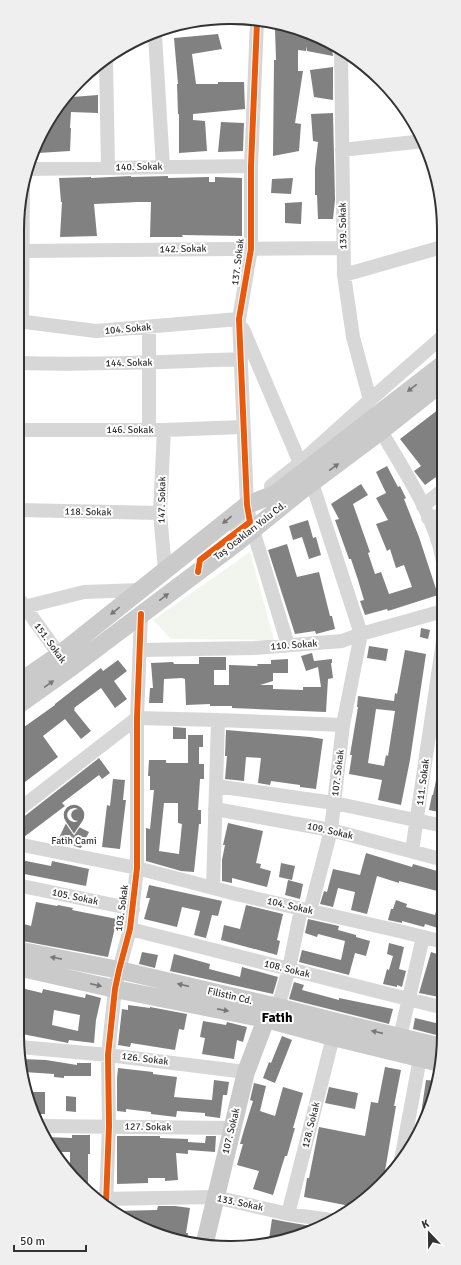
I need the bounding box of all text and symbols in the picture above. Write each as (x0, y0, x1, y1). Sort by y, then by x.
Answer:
street label: 140. Sokak (115, 161, 163, 173)
street label: 139. Sokak (337, 202, 349, 250)
street label: 137. Sokak (229, 238, 247, 286)
street label: 142. Sokak (159, 243, 207, 255)
street label: 104. Sokak (104, 321, 152, 337)
street label: 144. Sokak (105, 357, 153, 369)
one-way arrow (406, 384, 417, 392)
street label: 146. Sokak (107, 424, 153, 436)
one-way arrow (328, 462, 339, 471)
street label: 147. Sokak (156, 476, 168, 524)
street label: Taş Ocakları Yolu Cd. (212, 499, 289, 563)
street label: 118. Sokak (64, 506, 112, 518)
one-way arrow (222, 516, 233, 525)
one-way arrow (159, 593, 169, 601)
one-way arrow (110, 606, 121, 615)
street label: 151. Sokak (31, 621, 69, 665)
street label: 110. Sokak (270, 637, 318, 653)
one-way arrow (44, 680, 54, 688)
street label: 107. Sokak (329, 749, 347, 797)
street label: 111. Sokak (414, 758, 432, 806)
mosque icon: Fatih Cami (61, 802, 87, 835)
street label: 109. Sokak (306, 820, 354, 842)
place label: Fatih Cami (51, 835, 97, 847)
street label: 103. Sokak (113, 884, 131, 932)
street label: 105. Sokak (51, 886, 99, 908)
street label: 104. Sokak (266, 895, 314, 917)
one-way arrow (49, 955, 62, 961)
street label: 108. Sokak (263, 958, 311, 980)
one-way arrow (90, 982, 102, 988)
one-way arrow (177, 982, 189, 988)
street label: Filistin Cd. (206, 985, 254, 1007)
one-way arrow (217, 1008, 230, 1014)
district label: Fatih (261, 1009, 293, 1026)
one-way arrow (371, 1028, 383, 1034)
street label: 126. Sokak (121, 1050, 169, 1068)
street label: 128. Sokak (300, 1101, 322, 1149)
street label: 107. Sokak (220, 1107, 242, 1155)
street label: 127. Sokak (124, 1121, 172, 1133)
street label: 133. Sokak (216, 1192, 264, 1214)
north arrow (409, 1213, 449, 1253)
text: K (420, 1217, 431, 1231)
scale bar (14, 1227, 86, 1253)
text: 50 m (20, 1234, 45, 1249)

